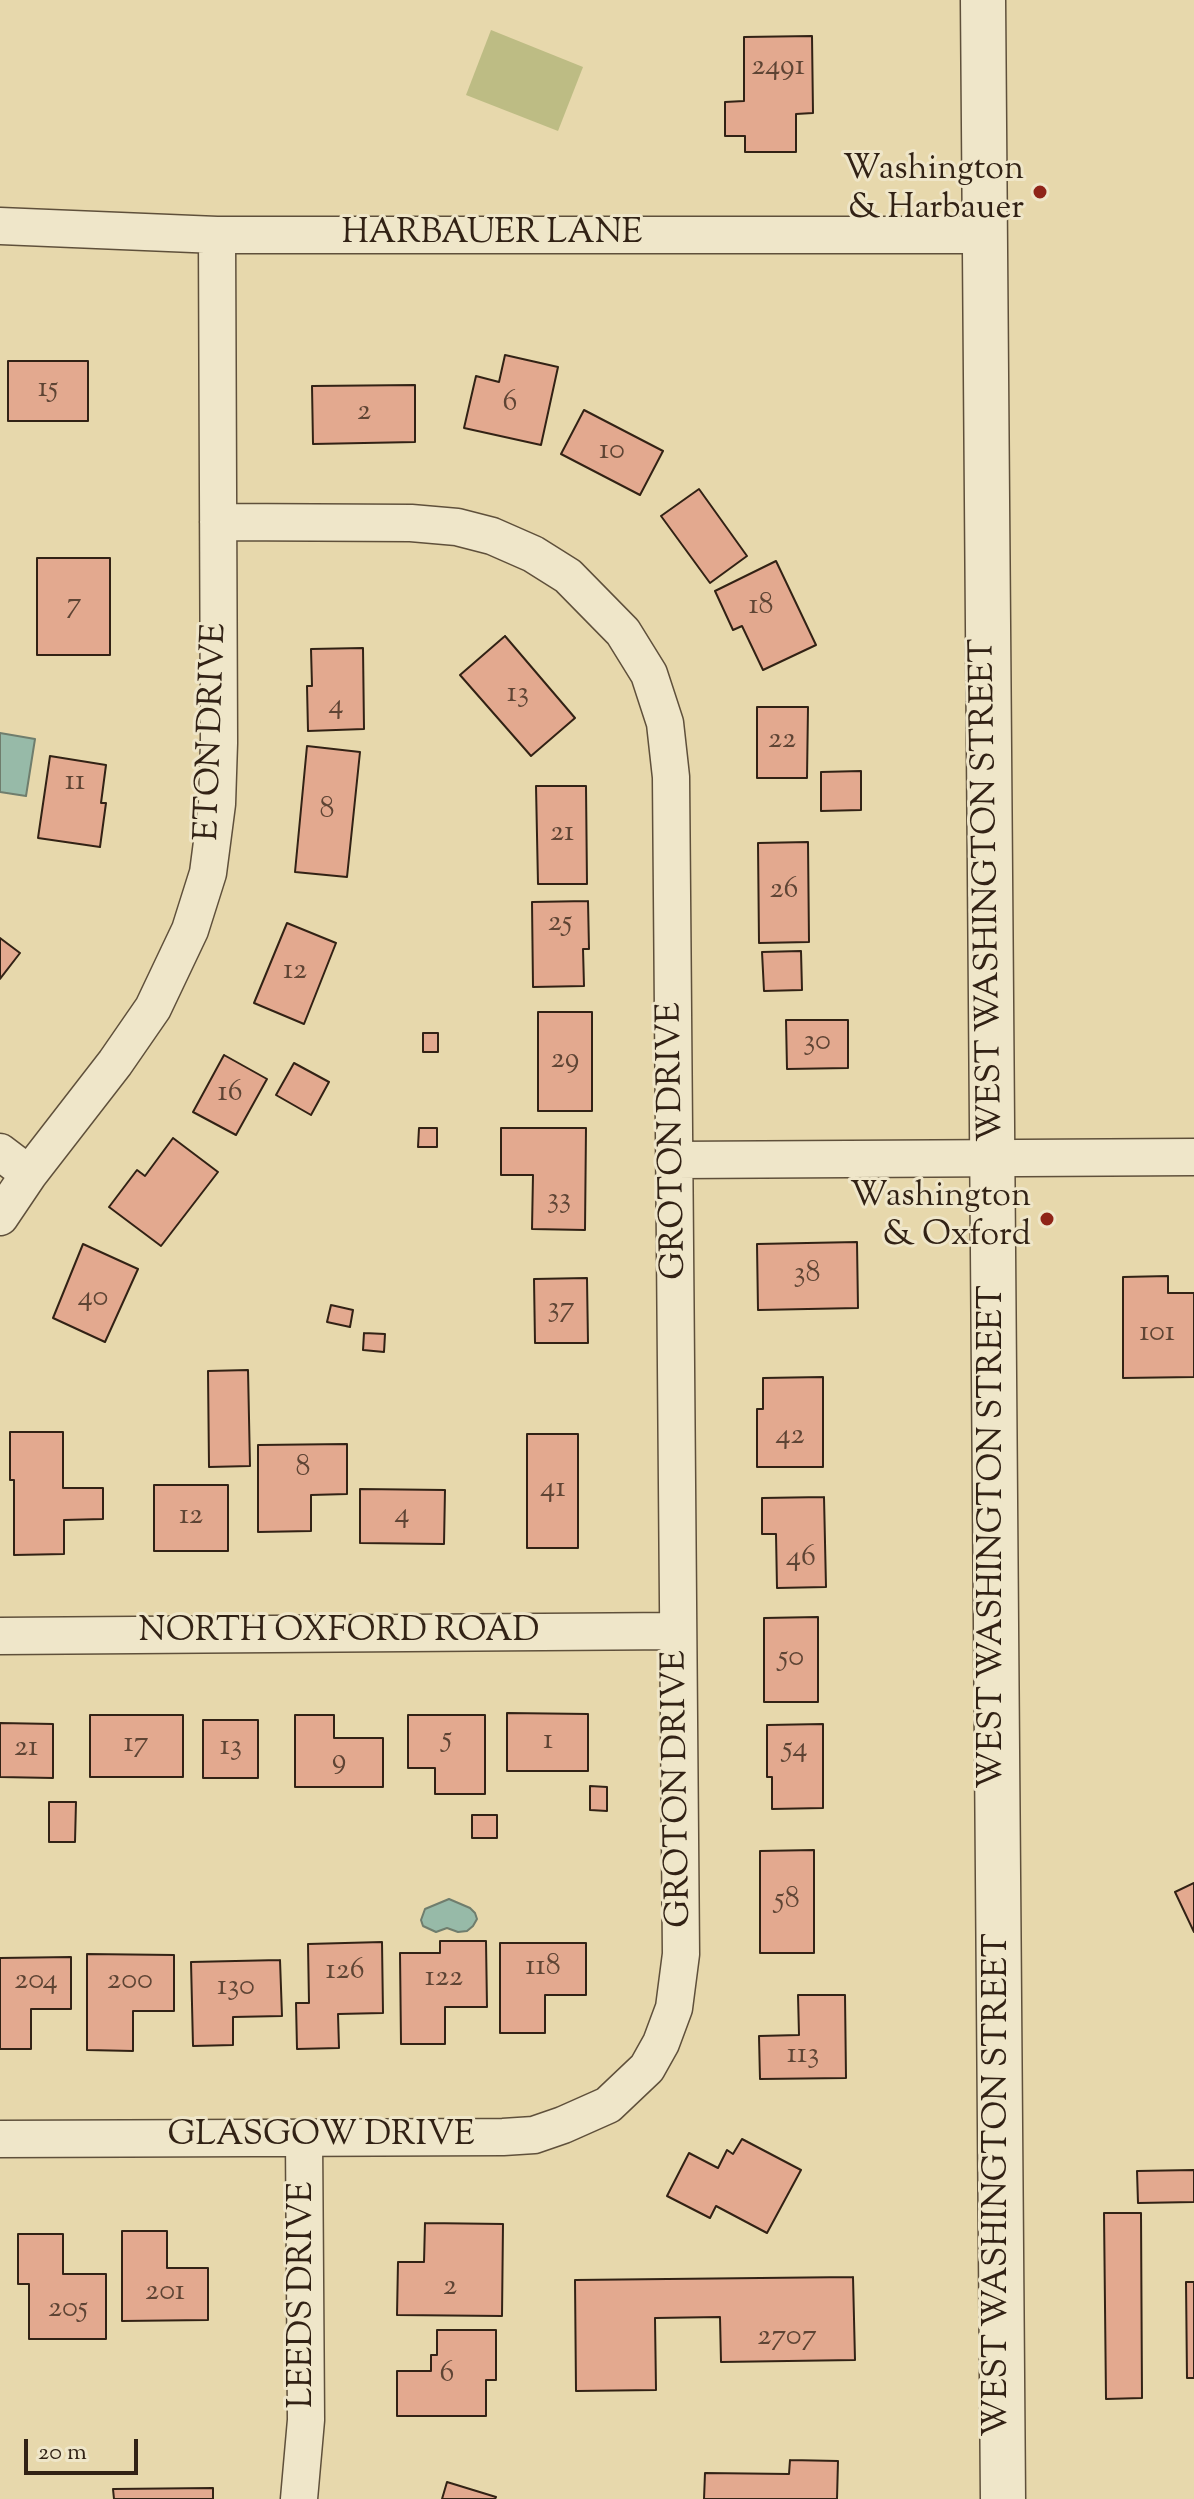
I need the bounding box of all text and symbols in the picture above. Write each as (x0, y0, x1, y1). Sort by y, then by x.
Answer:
house number: 2491 (751, 51, 805, 87)
place label: Washington & Harbauer (843, 152, 1024, 232)
marker: Washington & Harbauer (1031, 183, 1049, 201)
street label: HARBAUER LANE (342, 216, 642, 256)
house number: 15 (38, 373, 58, 409)
house number: 6 (503, 387, 517, 423)
house number: 2 (357, 396, 371, 432)
house number: 10 (599, 435, 625, 471)
house number: 7 (66, 589, 82, 625)
house number: 18 (748, 590, 774, 626)
street label: ETON DRIVE (190, 622, 238, 842)
street label: WEST WASHINGTON STREET (965, 638, 1015, 1142)
house number: 13 (507, 678, 529, 714)
house number: 4 (328, 690, 344, 726)
house number: 22 (768, 724, 796, 760)
house number: 11 (65, 766, 85, 802)
house number: 8 (320, 794, 334, 830)
house number: 21 (550, 817, 574, 853)
house number: 26 (770, 874, 798, 910)
house number: 25 (548, 907, 572, 943)
house number: 12 (283, 955, 307, 991)
street label: GROTON DRIVE (652, 1002, 698, 1280)
house number: 30 (803, 1026, 831, 1062)
house number: 29 (551, 1044, 579, 1080)
house number: 16 (217, 1077, 243, 1113)
place label: Washington & Oxford (850, 1179, 1031, 1258)
house number: 33 (547, 1184, 571, 1220)
marker: Washington & Oxford (1038, 1210, 1056, 1228)
house number: 38 (793, 1258, 821, 1294)
house number: 40 (78, 1282, 108, 1318)
street label: WEST WASHINGTON STREET (975, 1285, 1015, 1789)
house number: 37 (547, 1293, 575, 1329)
house number: 101 (1139, 1317, 1175, 1353)
house number: 42 (775, 1420, 805, 1456)
house number: 8 (296, 1452, 310, 1488)
house number: 41 (540, 1473, 566, 1509)
house number: 4 (394, 1499, 410, 1535)
house number: 12 (179, 1500, 203, 1536)
house number: 46 (786, 1542, 816, 1578)
street label: NORTH OXFORD ROAD (139, 1614, 539, 1654)
house number: 50 (778, 1642, 804, 1678)
street label: GROTON DRIVE (657, 1650, 703, 1928)
house number: 5 (442, 1723, 452, 1759)
house number: 1 (543, 1725, 553, 1761)
house number: 17 (123, 1728, 149, 1764)
house number: 13 (220, 1731, 242, 1767)
house number: 21 (14, 1732, 38, 1768)
house number: 54 (782, 1733, 808, 1769)
house number: 9 (332, 1745, 346, 1781)
house number: 58 (774, 1884, 800, 1920)
street label: WEST WASHINGTON STREET (980, 1933, 1020, 2437)
house number: 118 (525, 1951, 561, 1987)
house number: 126 (325, 1955, 365, 1991)
house number: 122 (425, 1962, 463, 1998)
house number: 204 (14, 1965, 58, 2001)
house number: 200 (107, 1965, 153, 2001)
house number: 130 (217, 1971, 255, 2007)
house number: 113 (787, 2039, 819, 2075)
street label: GLASGOW DRIVE (167, 2118, 475, 2158)
street label: LEEDS DRIVE (285, 2182, 325, 2408)
house number: 2 (443, 2271, 457, 2307)
house number: 201 (145, 2276, 185, 2312)
house number: 205 (48, 2293, 88, 2329)
house number: 2707 (757, 2321, 817, 2357)
house number: 6 (440, 2358, 454, 2394)
scale bar (28, 2423, 142, 2473)
text: 20 m (38, 2436, 87, 2470)

